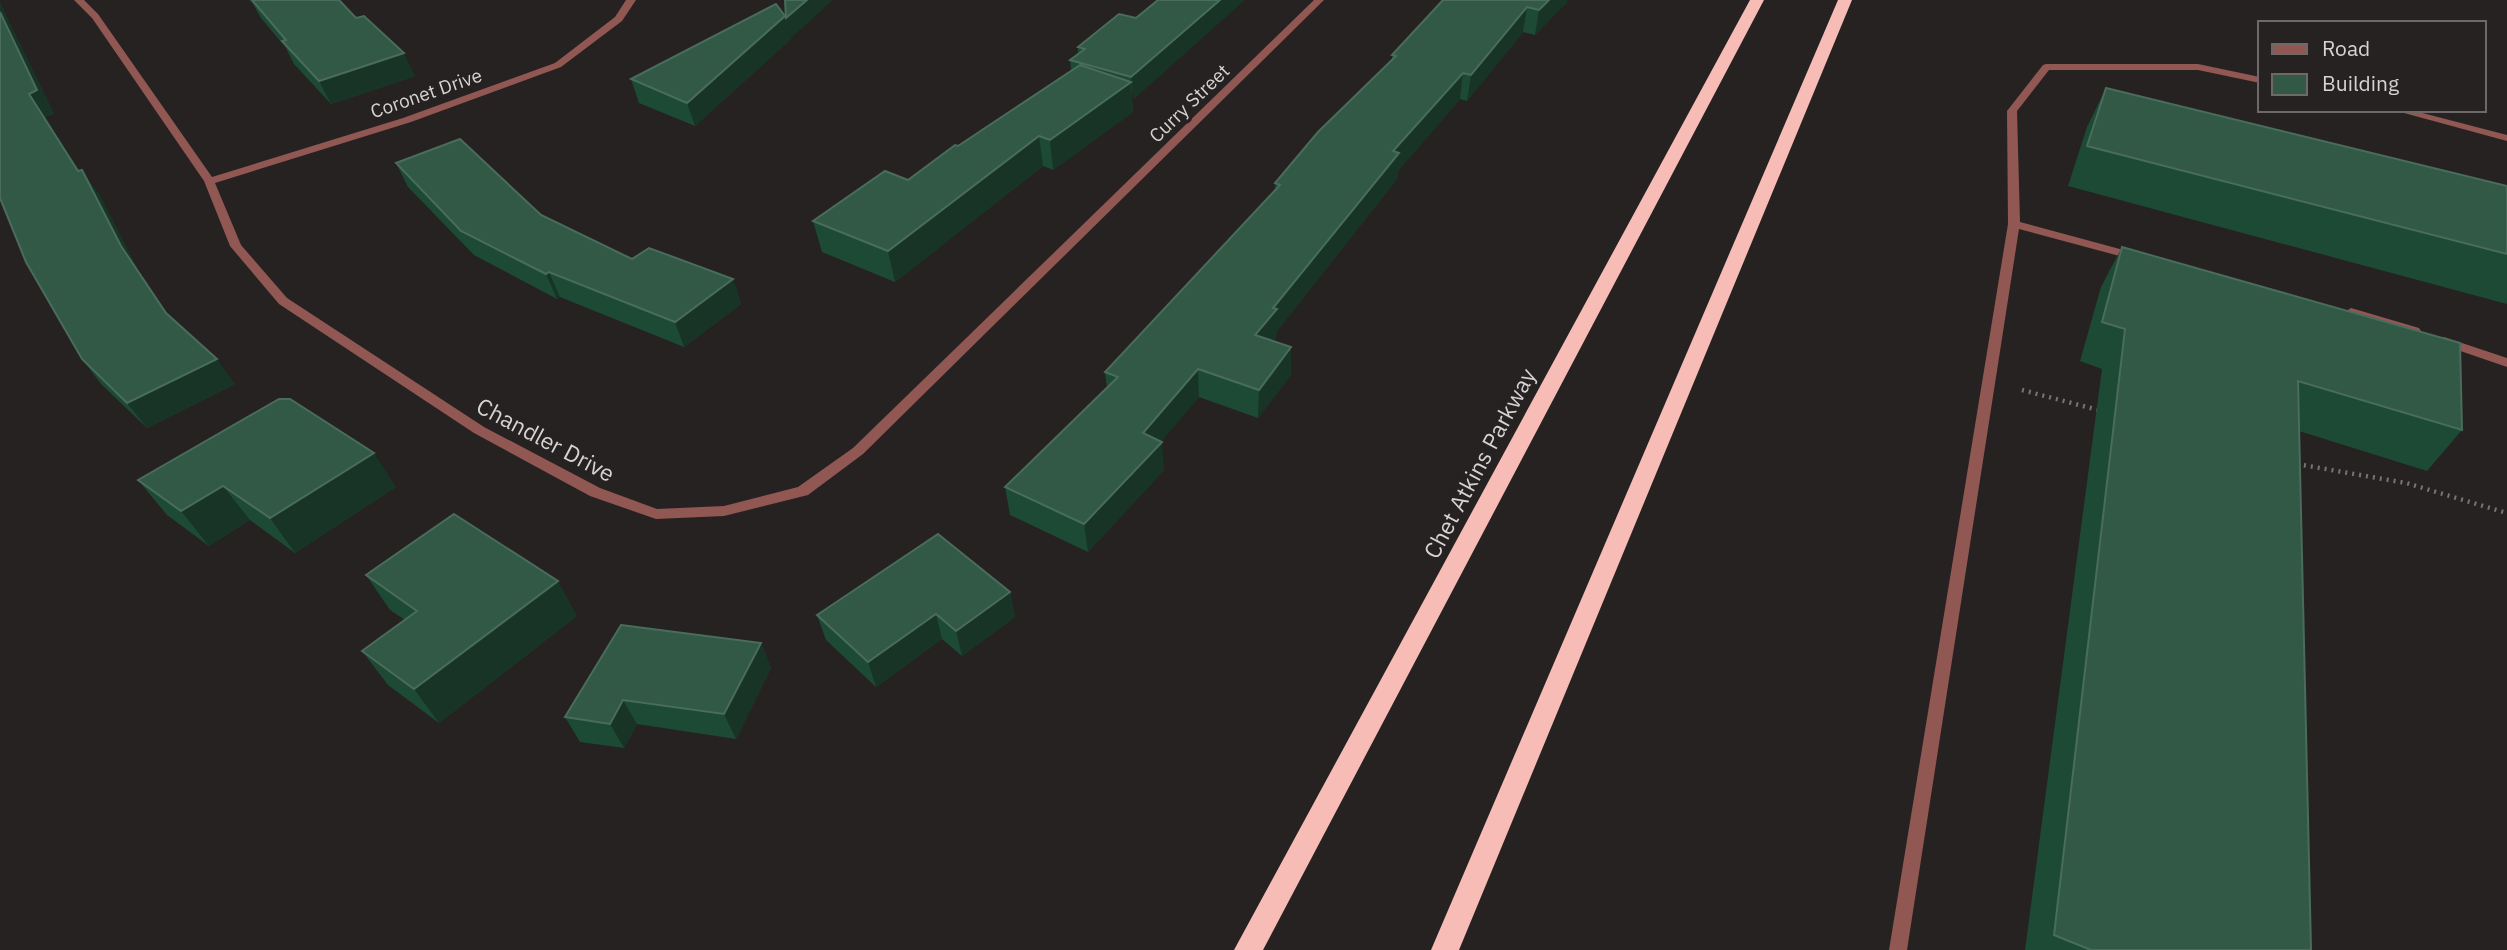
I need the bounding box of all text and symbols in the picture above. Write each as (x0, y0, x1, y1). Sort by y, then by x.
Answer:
legend (2258, 21, 2486, 112)
text: Road (2322, 34, 2370, 62)
street label: Curry Street (1144, 59, 1234, 147)
street label: Coronet Drive (367, 63, 485, 123)
text: Building (2322, 69, 2399, 97)
street label: Chet Atkins Parkway (1416, 362, 1542, 563)
street label: Chandler Drive (472, 390, 620, 488)

